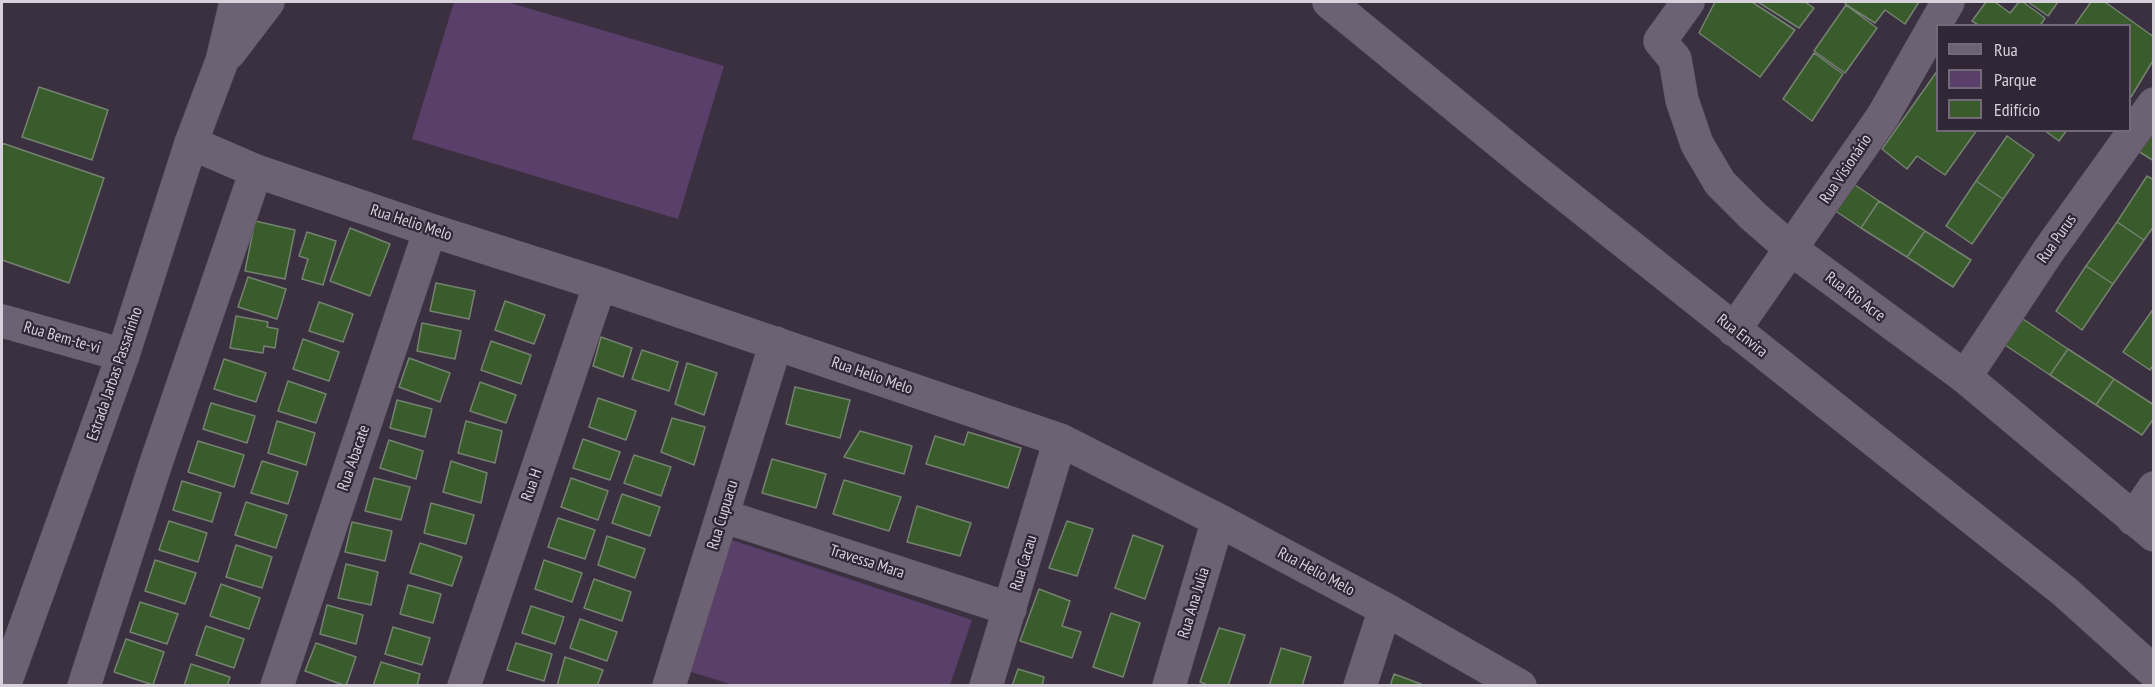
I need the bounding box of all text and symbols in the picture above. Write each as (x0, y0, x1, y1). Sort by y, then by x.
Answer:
legend (1936, 24, 2131, 132)
text: Rua (1994, 38, 2018, 61)
text: Parque (1994, 68, 2037, 91)
text: Edifício (1994, 98, 2040, 121)
street label: Rua Visionário (1816, 131, 1876, 207)
street label: Rua Helio Melo (368, 201, 454, 245)
street label: Rua Purus (2033, 211, 2081, 267)
street label: Rua Rio Acre (1821, 268, 1889, 326)
street label: Estrada Jarbas Passarinho (83, 305, 147, 443)
street label: Rua Envira (1713, 310, 1771, 362)
street label: Rua Bem-te-vi (21, 318, 103, 358)
street label: Rua Helio Melo (829, 353, 915, 399)
street label: Rua Abacate (334, 423, 374, 493)
street label: Rua H (518, 466, 546, 504)
street label: Rua Cupuacu (703, 478, 743, 552)
street label: Rua Cacau (1006, 533, 1042, 593)
street label: Travessa Mara (827, 541, 907, 583)
street label: Rua Helio Melo (1274, 544, 1358, 600)
street label: Rua Ana Julia (1174, 565, 1214, 641)

